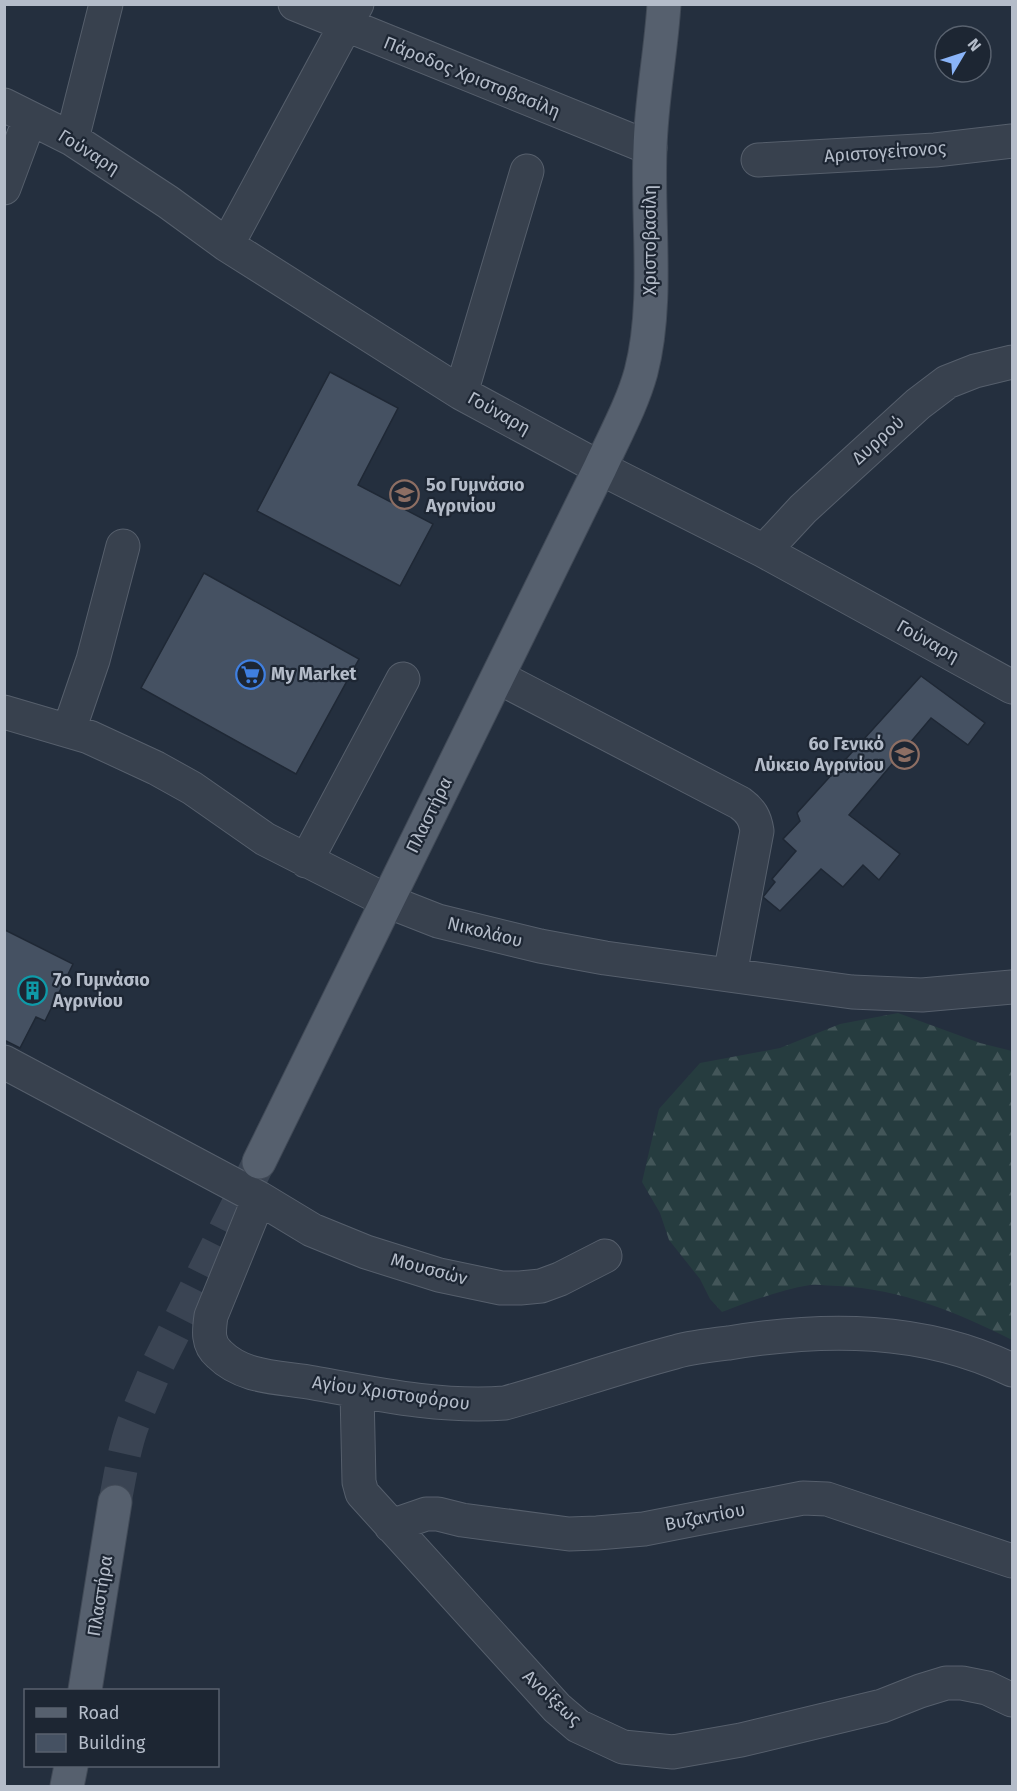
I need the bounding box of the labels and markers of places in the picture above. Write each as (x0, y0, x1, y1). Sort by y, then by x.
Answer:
place label: 5ο Γυμνάσιο Αγρινίου (425, 474, 525, 517)
school or university icon: 5ο Γυμνάσιο Αγρινίου (389, 479, 421, 511)
supermarket icon: My Market (234, 658, 266, 690)
place label: My Market (271, 663, 358, 685)
place label: 6ο Γενικό Λύκειο Αγρινίου (754, 733, 884, 776)
school or university icon: 6ο Γενικό Λύκειο Αγρινίου (889, 738, 921, 770)
place label: 7ο Γυμνάσιο Αγρινίου (52, 969, 150, 1012)
building icon: 7ο Γυμνάσιο Αγρινίου (16, 974, 48, 1006)

